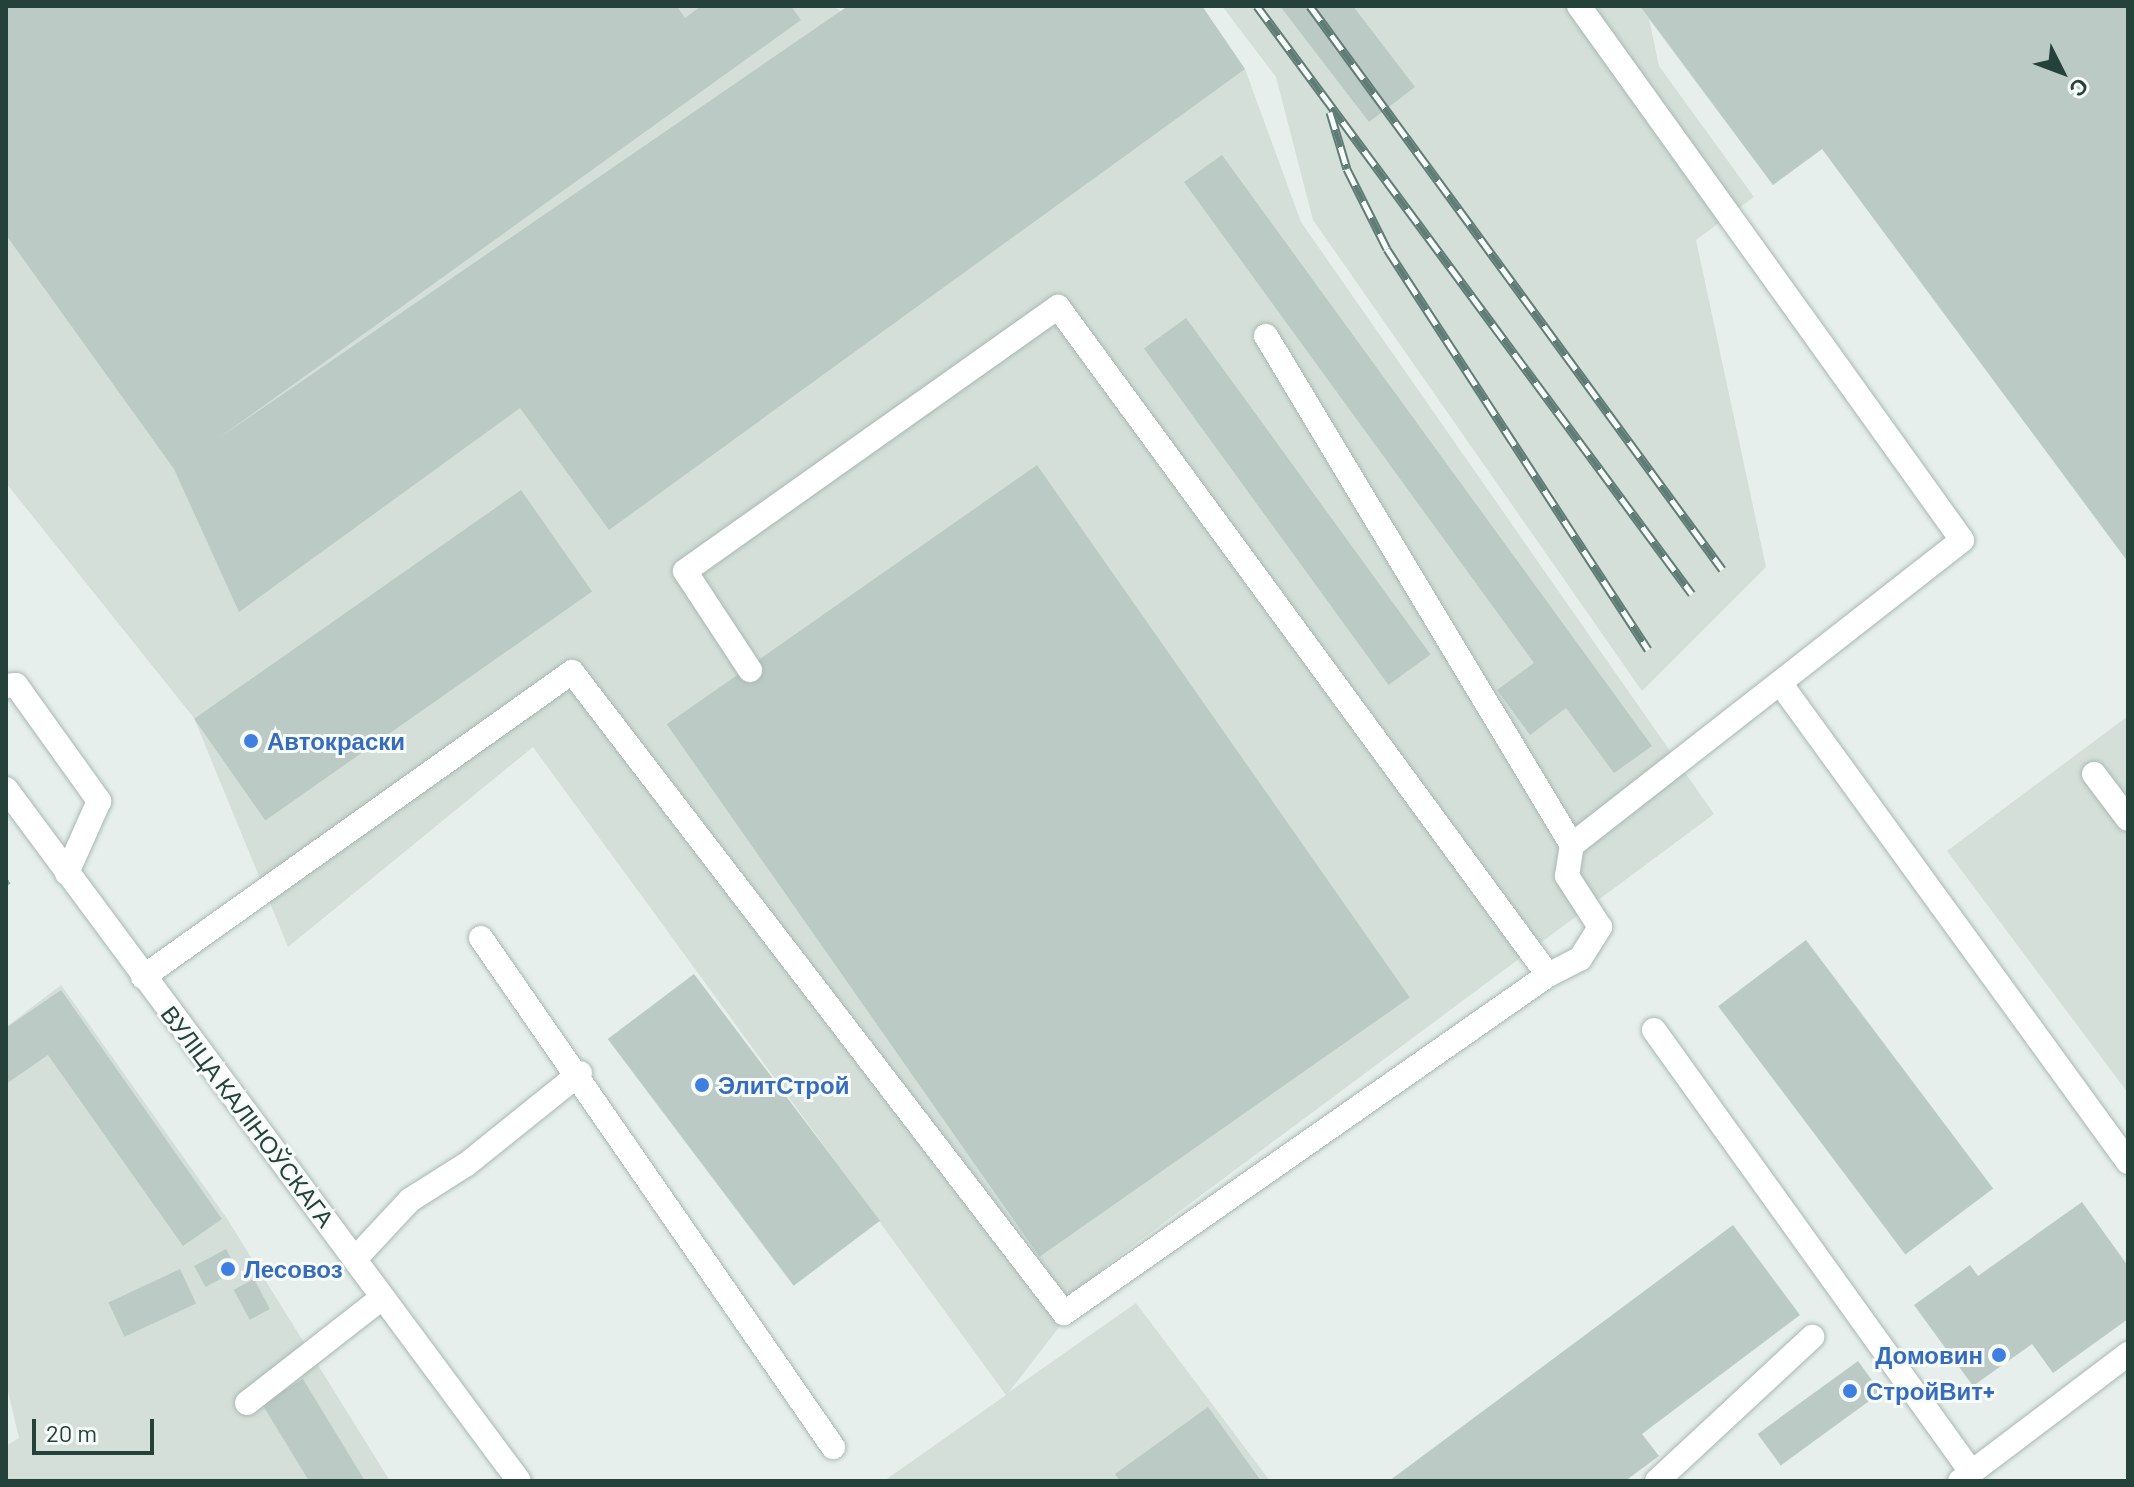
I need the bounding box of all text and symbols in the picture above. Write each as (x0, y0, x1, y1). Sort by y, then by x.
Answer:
north arrow (2022, 32, 2102, 112)
text: С (2065, 73, 2095, 103)
place label: Автокраски (267, 727, 405, 755)
marker: Автокраски (242, 732, 260, 750)
street label: ВУЛІЦА КАЛІНОЎСКАГА (155, 1000, 341, 1232)
place label: ЭлитСтрой (718, 1071, 849, 1099)
marker: ЭлитСтрой (693, 1076, 711, 1094)
place label: Лесовоз (244, 1255, 343, 1283)
marker: Лесовоз (219, 1260, 237, 1278)
place label: Домовин (1875, 1341, 1983, 1369)
marker: Домовин (1990, 1346, 2008, 1364)
place label: СтройВит+ (1866, 1377, 1995, 1405)
marker: СтройВит+ (1841, 1382, 1859, 1400)
scale bar (36, 1403, 158, 1453)
text: 20 m (46, 1418, 97, 1447)

